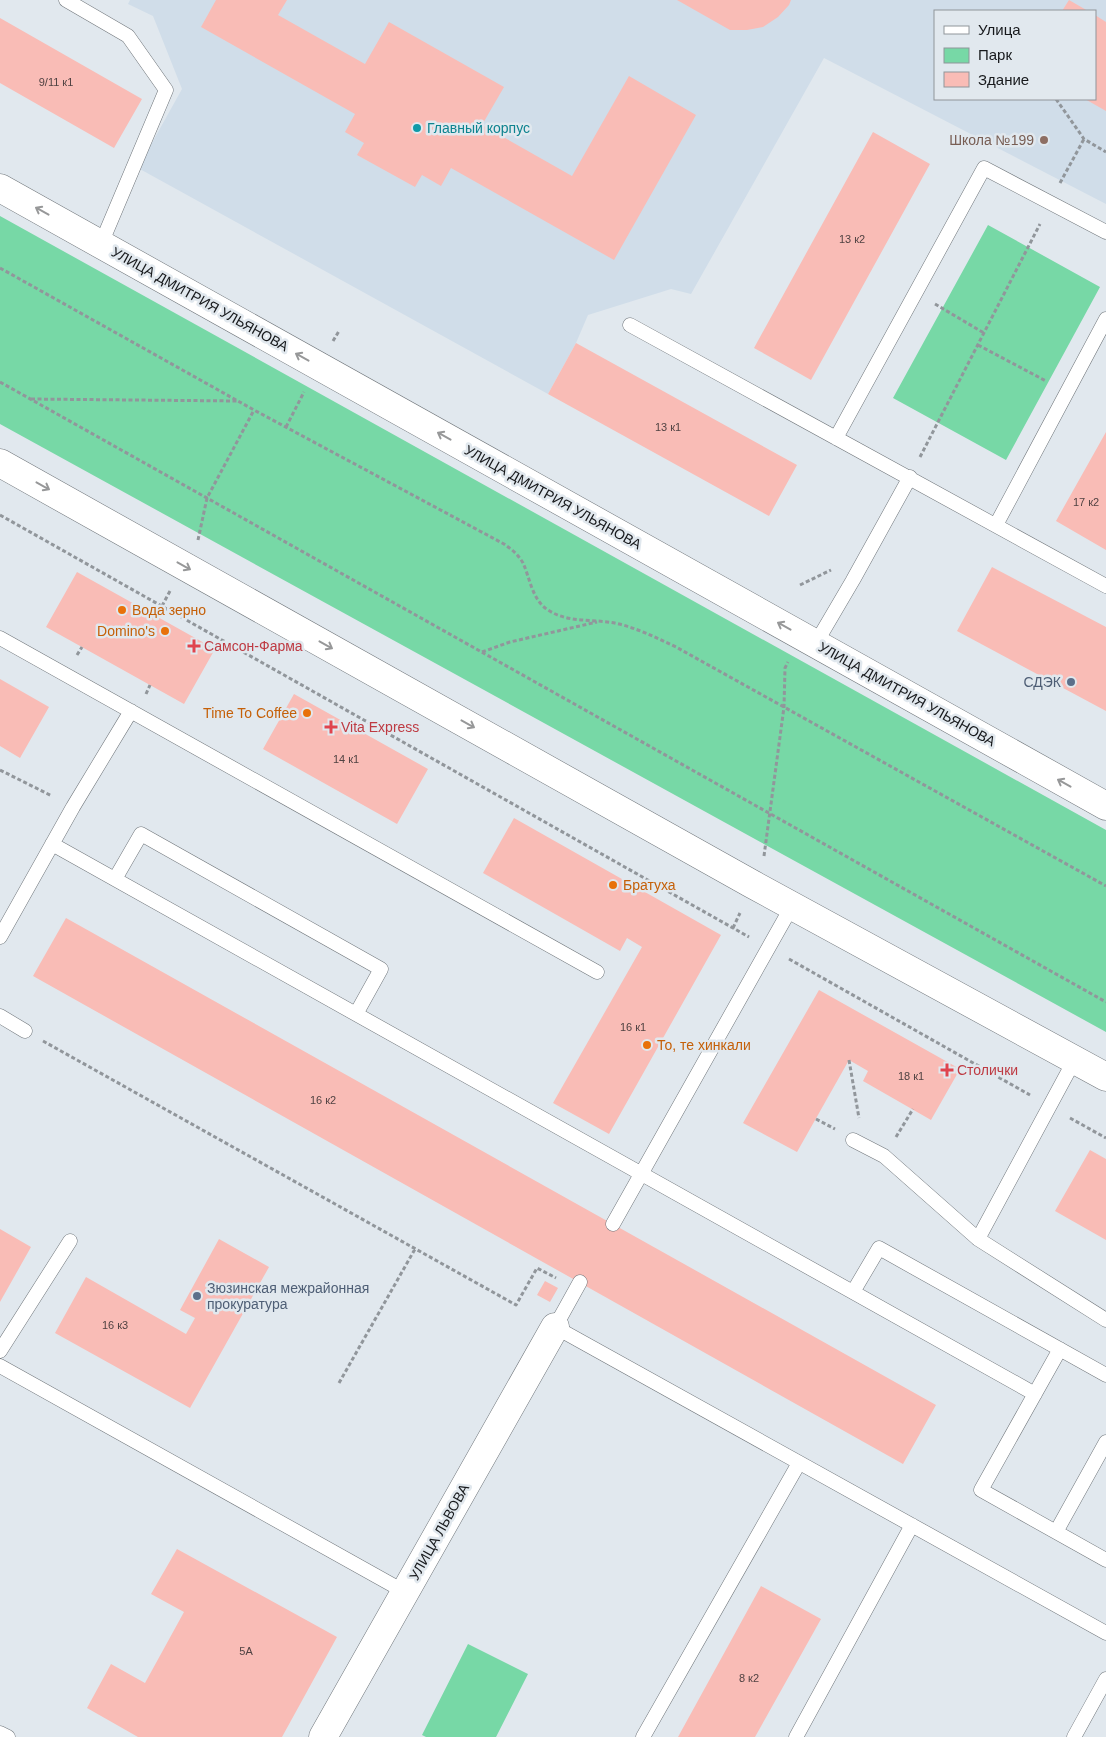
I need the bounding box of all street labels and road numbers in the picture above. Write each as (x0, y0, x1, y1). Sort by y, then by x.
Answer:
street label: УЛИЦА ДМИТРИЯ УЛЬЯНОВА (109, 244, 292, 355)
street label: УЛИЦА ДМИТРИЯ УЛЬЯНОВА (462, 442, 645, 553)
street label: УЛИЦА ДМИТРИЯ УЛЬЯНОВА (816, 639, 999, 750)
street label: УЛИЦА ЛЬВОВА (406, 1480, 472, 1583)

